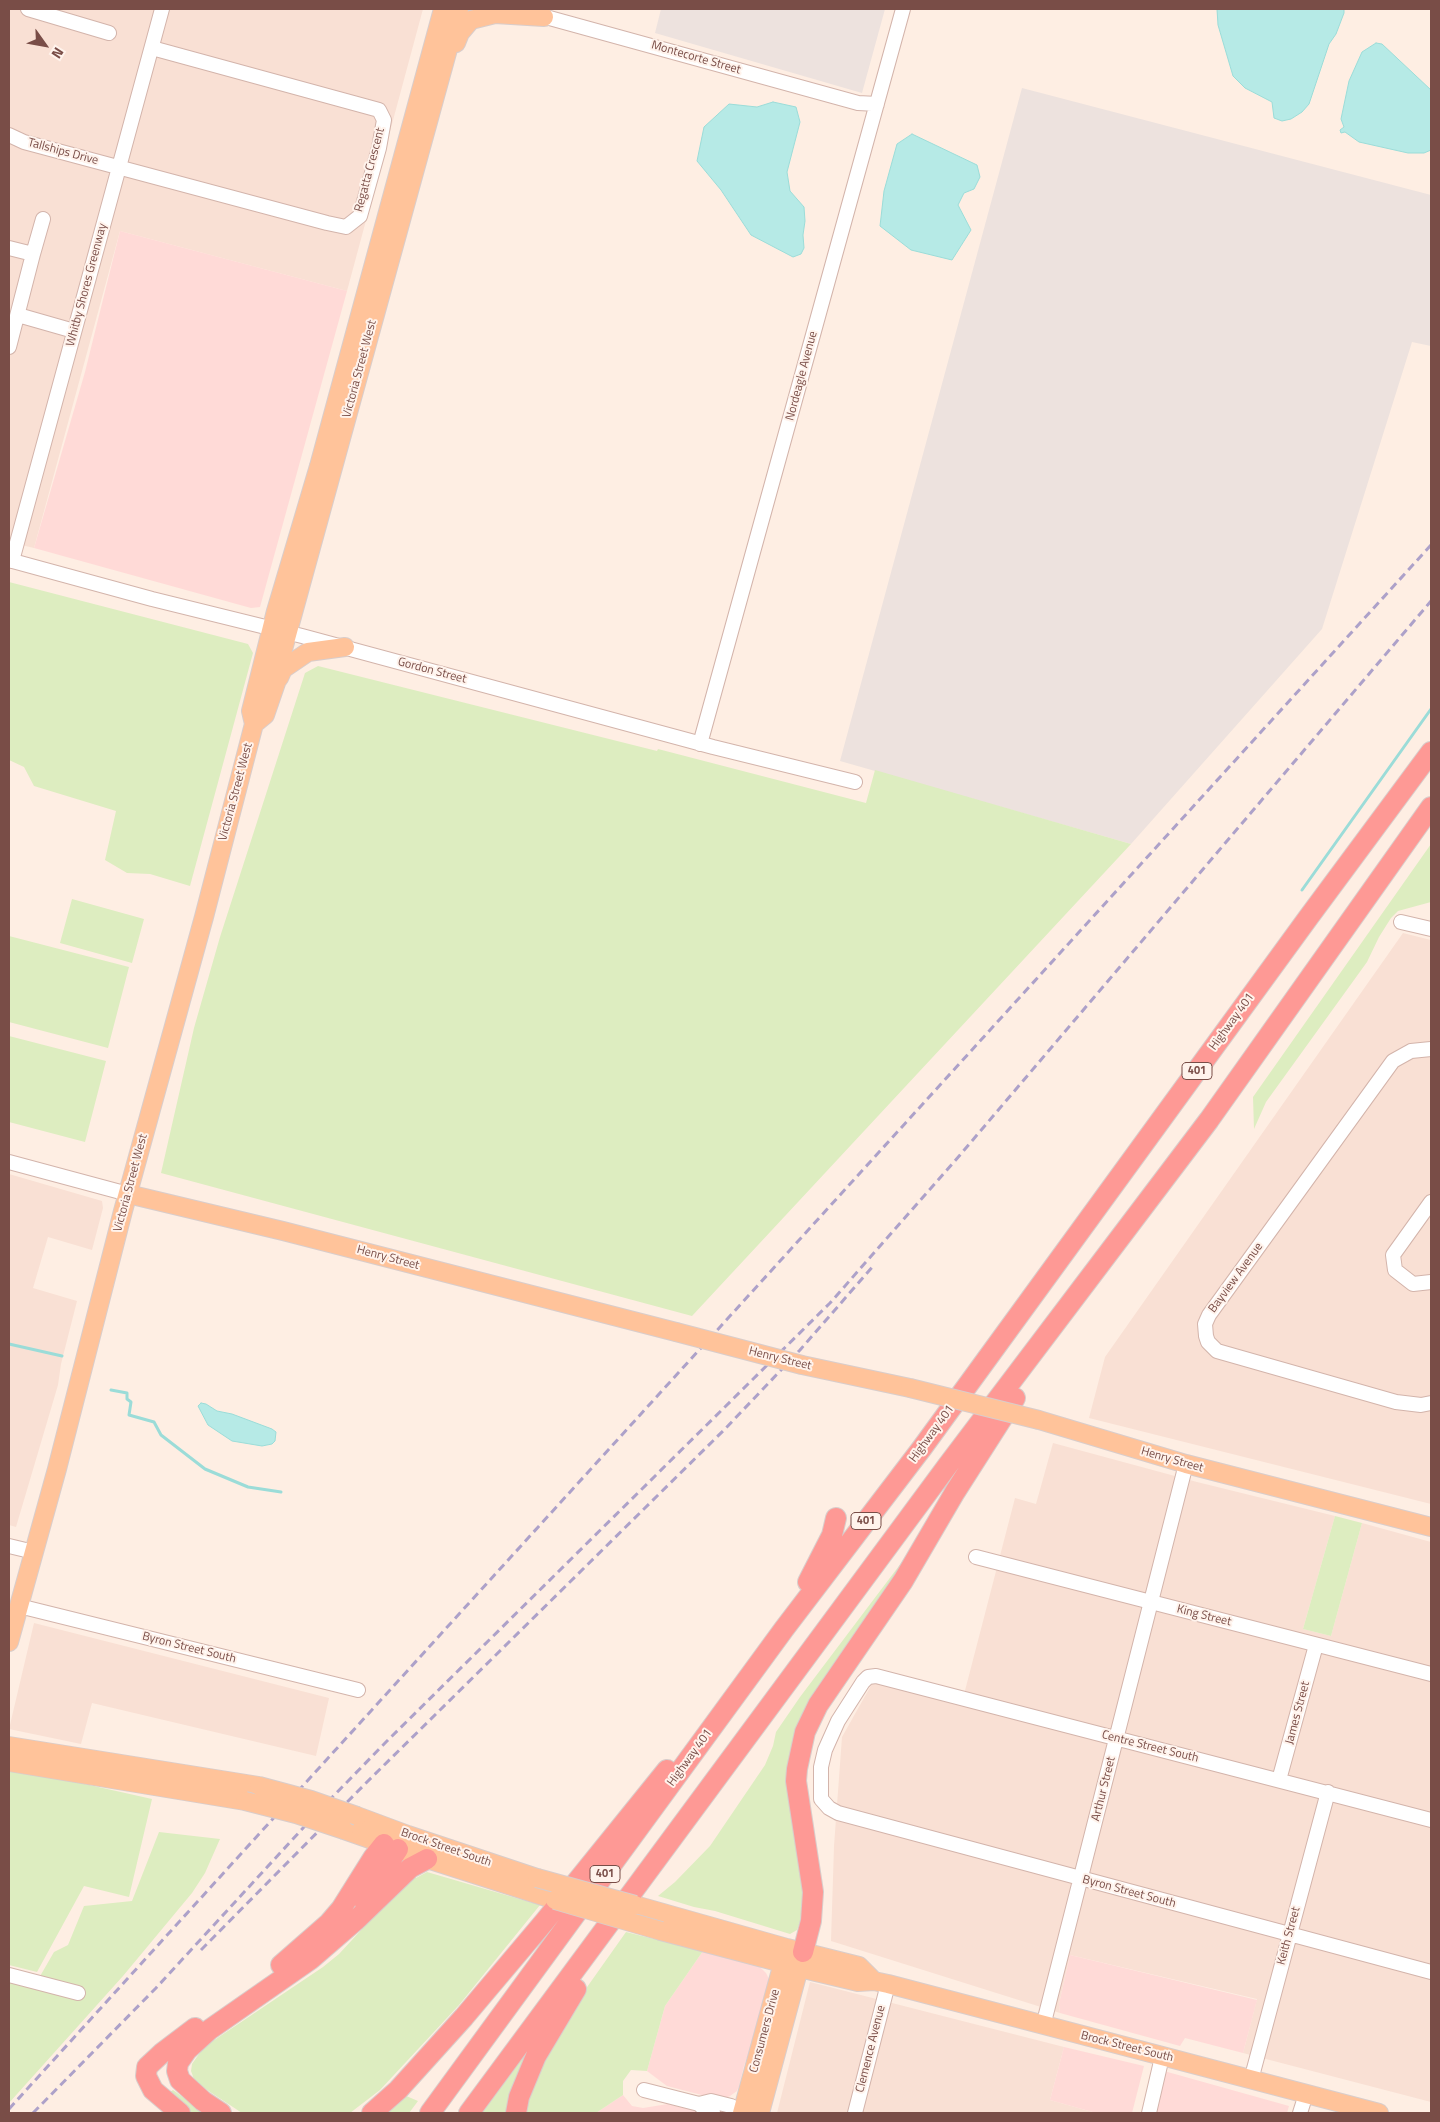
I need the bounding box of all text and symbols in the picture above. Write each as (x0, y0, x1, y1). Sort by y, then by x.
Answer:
north arrow (20, 20, 70, 70)
street label: Montecorte Street (650, 38, 742, 78)
text: N (47, 44, 70, 63)
street label: Regatta Crescent (352, 126, 388, 214)
street label: Tallships Drive (26, 136, 100, 168)
street label: Whitby Shores Greenway (64, 222, 110, 348)
street label: Victoria Street West (340, 319, 380, 419)
street label: Nordeagle Avenue (783, 330, 821, 422)
street label: Gordon Street (396, 655, 468, 687)
street label: Victoria Street West (216, 742, 256, 842)
street label: Highway 401 (1207, 991, 1257, 1053)
road number: 401 (1182, 1062, 1212, 1080)
street label: Victoria Street West (111, 1133, 151, 1233)
street label: Bayview Avenue (1206, 1240, 1266, 1316)
street label: Henry Street (355, 1243, 421, 1273)
street label: Henry Street (747, 1344, 813, 1374)
street label: Highway 401 (907, 1403, 957, 1465)
street label: Henry Street (1139, 1444, 1205, 1476)
road number: 401 (851, 1512, 881, 1530)
street label: King Street (1175, 1602, 1233, 1630)
street label: Byron Street South (141, 1629, 237, 1667)
street label: James Street (1283, 1680, 1313, 1746)
street label: Highway 401 (665, 1727, 715, 1789)
street label: Centre Street South (1100, 1728, 1200, 1766)
street label: Arthur Street (1089, 1755, 1119, 1823)
street label: Brock Street South (399, 1826, 493, 1870)
road number: 401 (590, 1866, 620, 1882)
street label: Byron Street South (1081, 1873, 1177, 1911)
street label: Keith Street (1274, 1905, 1304, 1967)
street label: Consumers Drive (747, 1988, 783, 2074)
street label: Clemence Avenue (853, 2004, 889, 2094)
street label: Brock Street South (1079, 2029, 1175, 2065)

